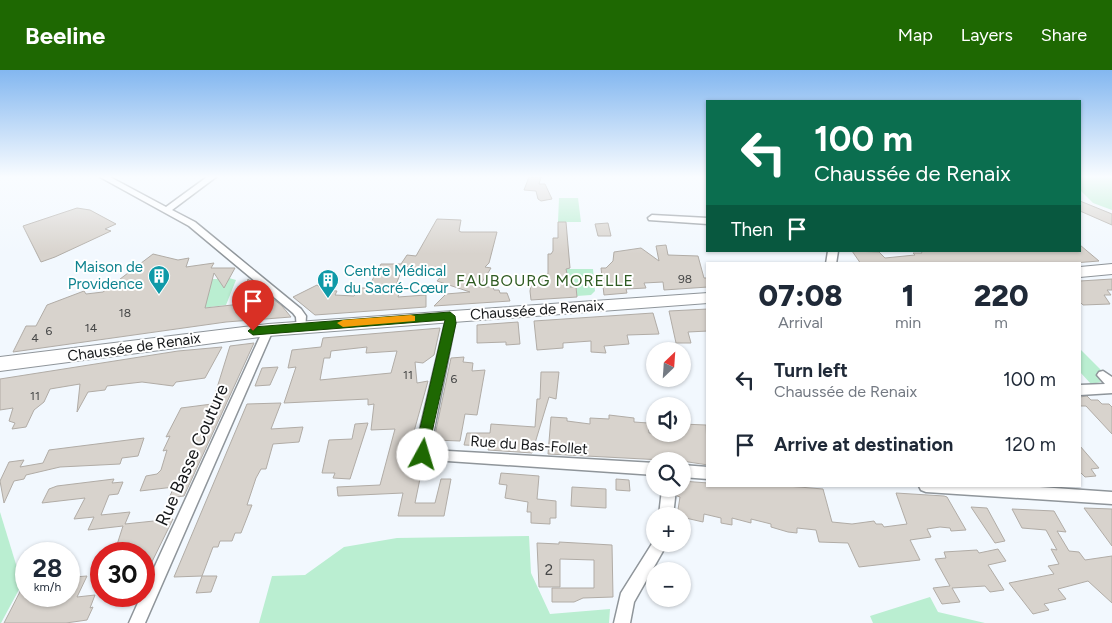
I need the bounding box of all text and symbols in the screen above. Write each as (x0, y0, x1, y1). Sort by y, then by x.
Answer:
text: Beeline (25, 21, 105, 50)
text: Map (898, 24, 933, 46)
text: Layers (961, 24, 1013, 46)
text: Share (1041, 24, 1087, 46)
text: 100 m (814, 118, 913, 160)
icon: left (731, 120, 796, 185)
text: Chaussée de Renaix (814, 160, 1011, 187)
icon: arrive (783, 215, 811, 243)
text: Then (731, 218, 773, 241)
place label: Maison de Providence (68, 258, 143, 293)
place label: Centre Médical du Sacré-Cœur (344, 262, 448, 297)
building icon: Maison de Providence (147, 264, 171, 295)
building icon: Centre Médical du Sacré-Cœur (316, 268, 340, 299)
district label: FAUBOURG MORELLE (456, 271, 634, 290)
house number: 98 (678, 272, 692, 286)
text: 07:08 (758, 277, 843, 314)
text: 1 (902, 277, 914, 314)
text: 220 (974, 277, 1029, 314)
pin (232, 280, 274, 331)
icon: arrive (239, 287, 267, 315)
street label: Chaussée de Renaix (469, 296, 605, 324)
house number: 18 (119, 306, 131, 320)
text: Arrival (778, 313, 823, 332)
text: min (895, 313, 921, 332)
text: m (994, 313, 1008, 332)
house number: 14 (85, 321, 98, 335)
house number: 6 (46, 324, 53, 338)
street label: Chaussée de Renaix (66, 329, 202, 365)
house number: 4 (31, 331, 39, 345)
north arrow (646, 342, 691, 388)
map controls (646, 342, 691, 607)
text: Turn left (774, 359, 848, 382)
icon: left (731, 366, 759, 394)
house number: 11 (403, 368, 413, 382)
text: 100 m (1003, 368, 1056, 391)
house number: 6 (451, 372, 458, 386)
street label: Rue Basse Couture (151, 380, 233, 529)
text: Chaussée de Renaix (774, 382, 917, 401)
house number: 11 (30, 389, 40, 403)
button: sound (646, 397, 691, 442)
position arrow (396, 428, 448, 480)
icon: arrive (731, 431, 759, 459)
street label: Rue du Bas-Follet (470, 432, 589, 458)
text: Arrive at destination (774, 433, 953, 456)
text: 120 m (1004, 433, 1056, 456)
button: search (646, 452, 691, 497)
button: + (646, 507, 691, 552)
speed limit sign: 30 (90, 542, 155, 607)
text: 28 (33, 553, 62, 583)
house number: 2 (545, 561, 553, 579)
button: − (646, 562, 691, 607)
text: km/h (34, 580, 61, 594)

